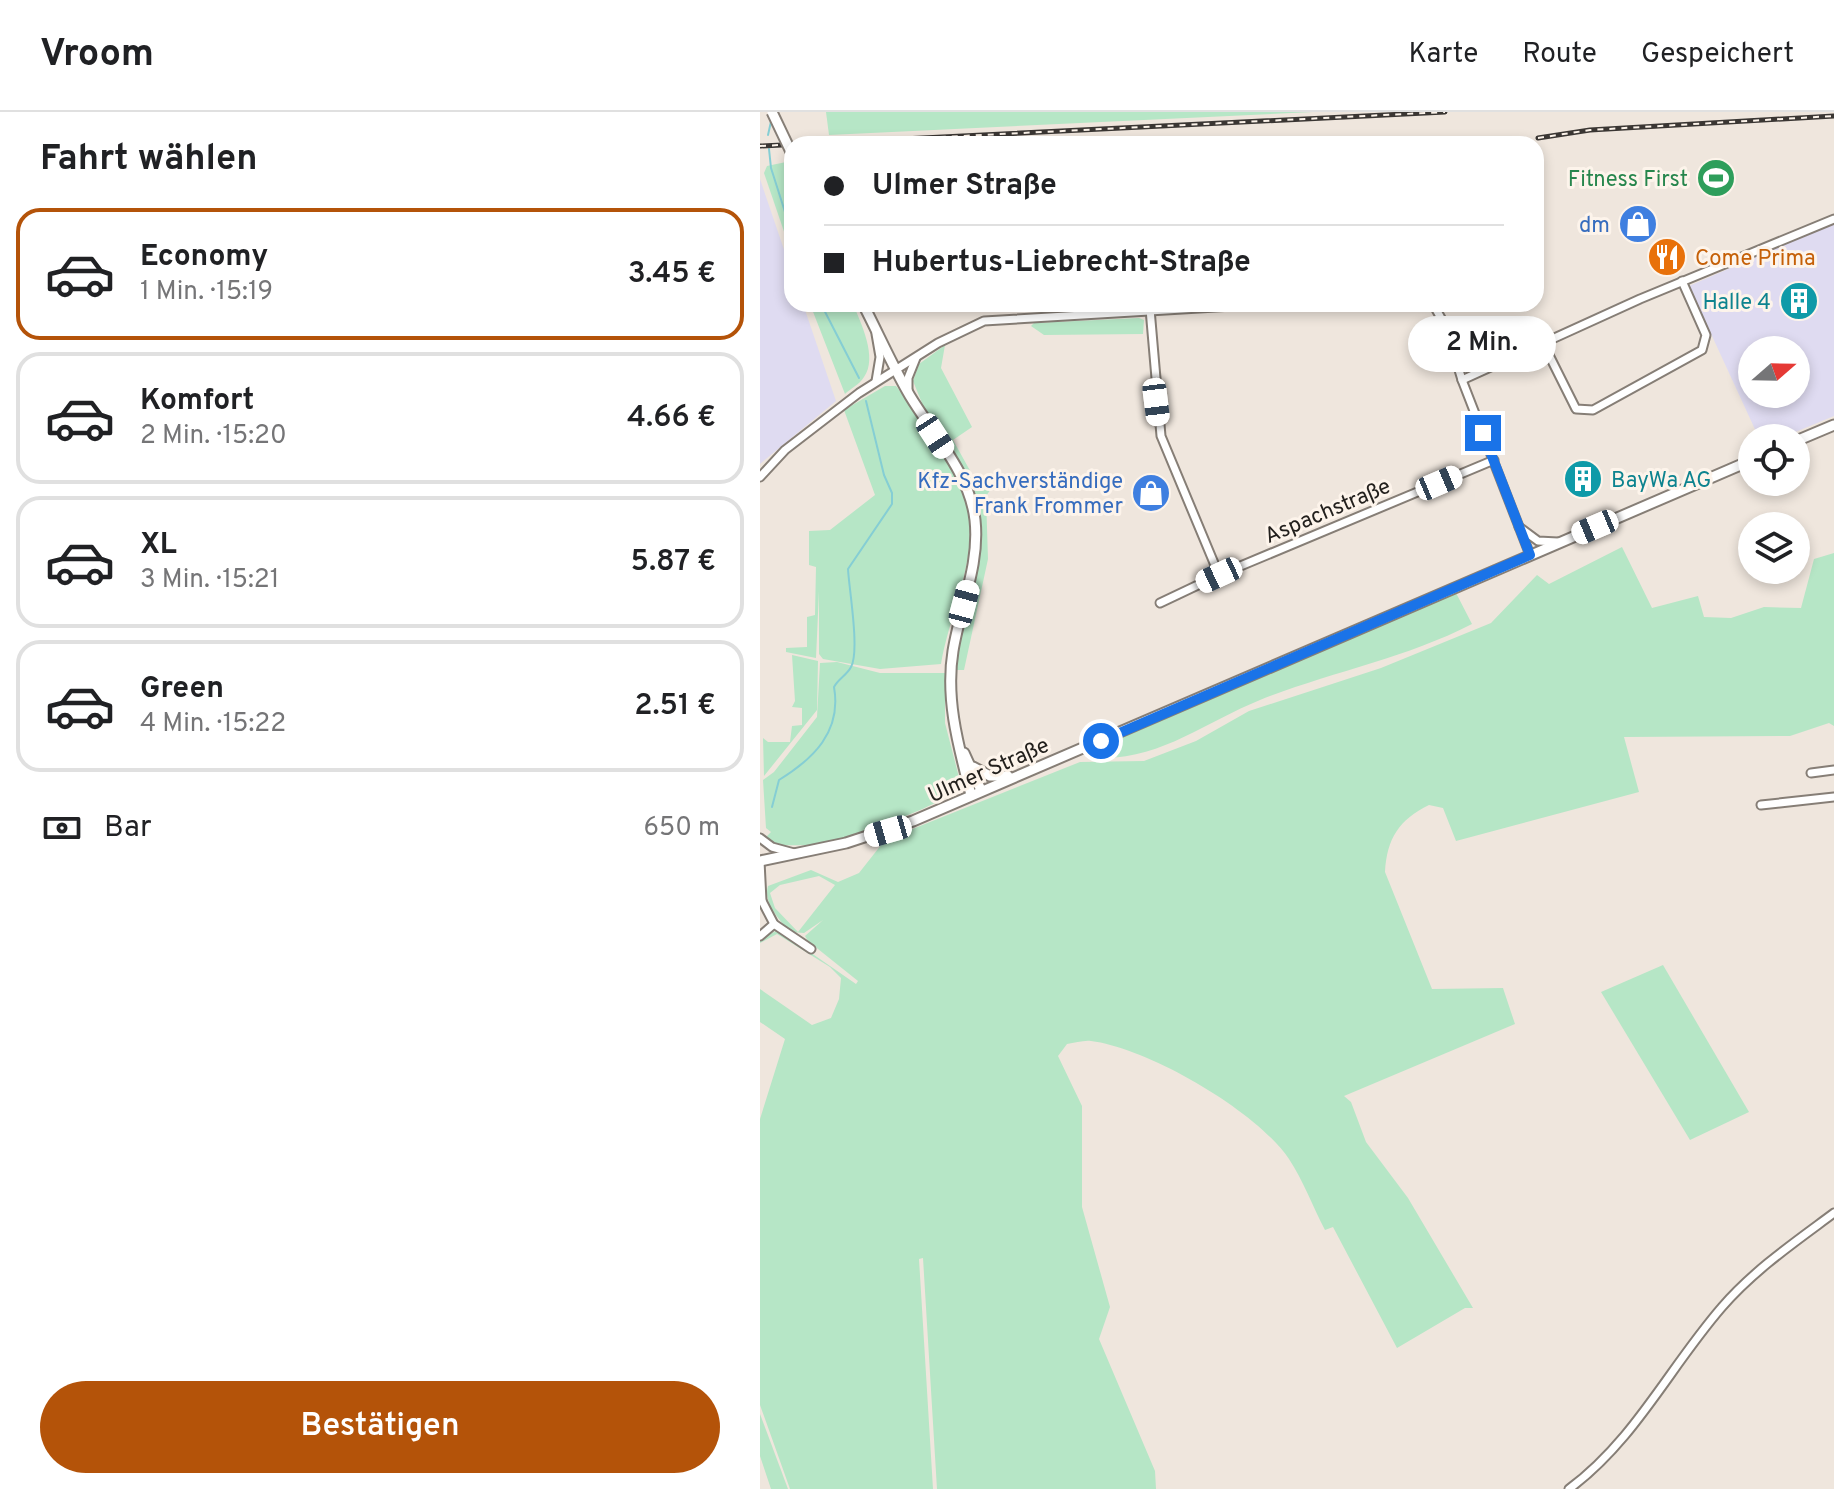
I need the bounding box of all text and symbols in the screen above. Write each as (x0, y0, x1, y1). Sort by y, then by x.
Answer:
text: Vroom (40, 31, 154, 80)
text: Karte (1408, 37, 1478, 73)
text: Route (1522, 37, 1597, 73)
text: Gespeichert (1641, 37, 1794, 73)
text: Fahrt wählen (40, 137, 258, 183)
sports icon: Fitness First (1695, 157, 1737, 199)
place label: Fitness First (1568, 167, 1688, 194)
text: Ulmer Straße (872, 168, 1057, 205)
shop icon: dm (1617, 203, 1659, 245)
place label: dm (1579, 213, 1610, 240)
restaurant icon: Come Prima (1646, 236, 1688, 278)
icon: car (44, 238, 116, 310)
text: Economy (140, 239, 268, 276)
text: Hubertus-Liebrecht-Straße (872, 245, 1251, 282)
place label: Come Prima (1695, 246, 1816, 273)
text: 3.45 € (628, 256, 716, 293)
text: 1 Min. · 15:19 (140, 276, 273, 309)
building icon: Halle 4 (1778, 280, 1820, 322)
place label: Halle 4 (1702, 290, 1771, 317)
callout: 2 Min. (1409, 317, 1557, 373)
text: 2 Min. (1446, 327, 1518, 360)
north arrow (1738, 336, 1810, 408)
map controls (1738, 336, 1810, 584)
car (1141, 377, 1171, 427)
icon: car (44, 382, 116, 454)
text: Komfort (140, 383, 254, 420)
text: 4.66 € (627, 400, 716, 437)
car (912, 409, 958, 463)
route end (1465, 415, 1501, 451)
text: 2 Min. · 15:20 (140, 420, 287, 453)
button: locate (1738, 424, 1810, 496)
building icon: BayWa AG (1562, 458, 1604, 500)
car (1412, 463, 1466, 503)
place label: BayWa AG (1611, 468, 1711, 495)
place label: Kfz-Sachverständige Frank Frommer (917, 469, 1123, 521)
shop icon: Kfz-Sachverständige Frank Frommer (1130, 472, 1172, 514)
street label: Aspachstraße (1261, 474, 1395, 551)
car (1568, 507, 1622, 547)
button: layers (1738, 512, 1810, 584)
icon: car (44, 526, 116, 598)
text: XL (140, 527, 177, 564)
text: 5.87 € (630, 544, 716, 581)
car (1192, 554, 1246, 596)
text: 3 Min. · 15:21 (140, 564, 279, 597)
car (946, 578, 982, 630)
icon: car (44, 670, 116, 742)
text: Green (140, 671, 224, 708)
text: 2.51 € (634, 688, 716, 725)
text: 4 Min. · 15:22 (140, 708, 286, 741)
route start (1083, 723, 1119, 759)
street label: Ulmer Straße (924, 733, 1054, 810)
icon: cash (40, 806, 84, 850)
text: Bar (104, 810, 152, 847)
text: 650 m (644, 812, 720, 845)
car (862, 813, 914, 849)
button: Bestätigen (40, 1381, 720, 1473)

